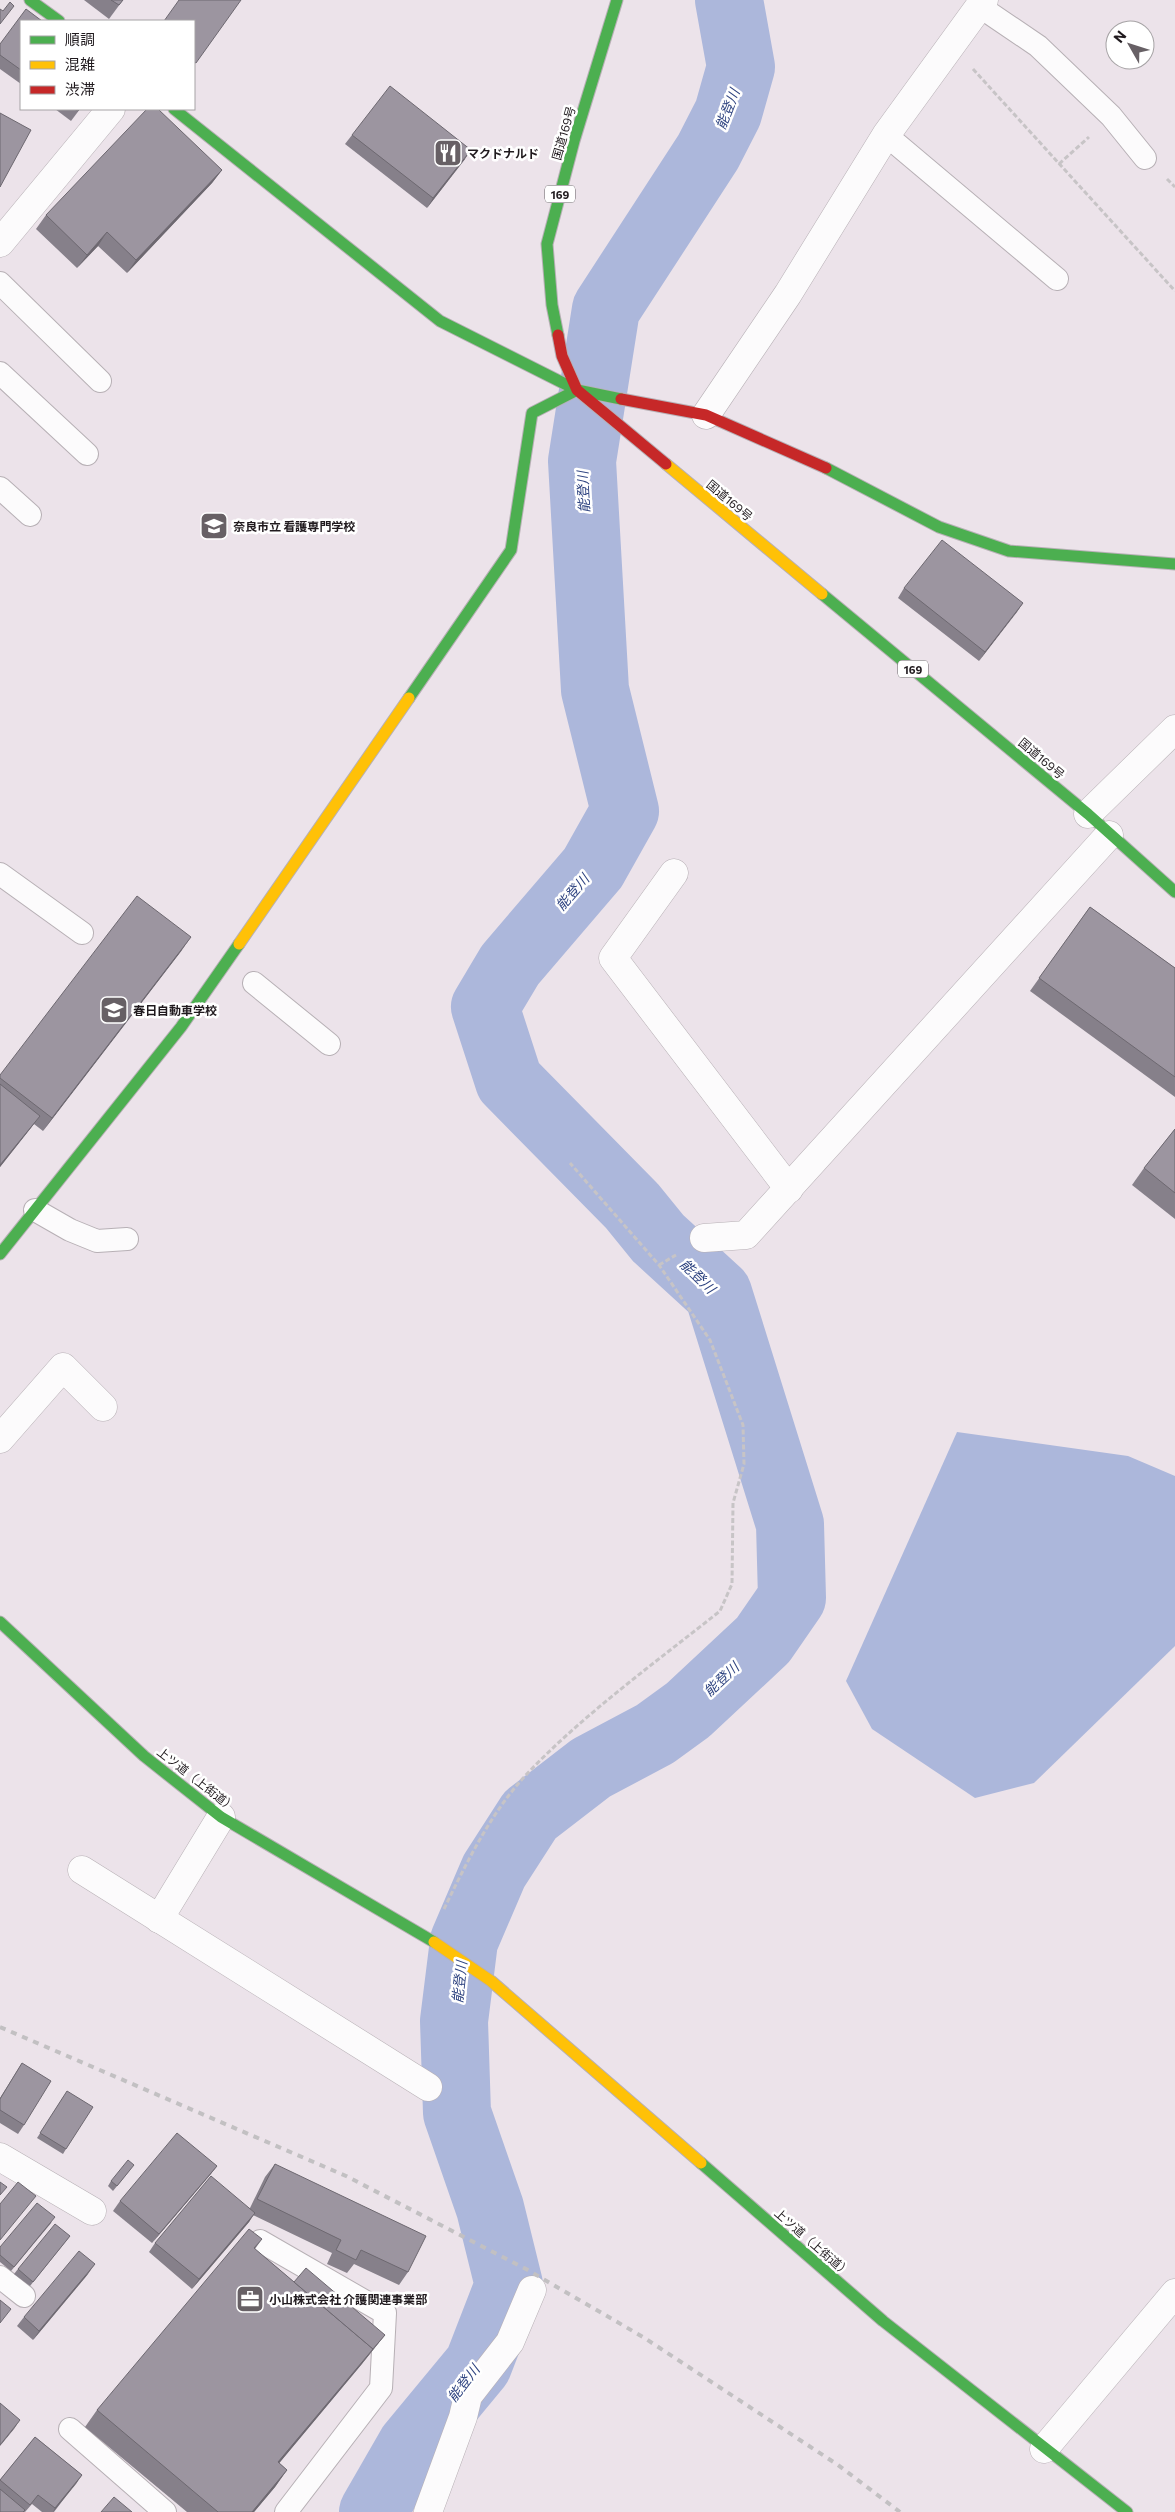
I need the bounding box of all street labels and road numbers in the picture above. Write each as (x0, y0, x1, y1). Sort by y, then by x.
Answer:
street label: 国道169号 (549, 104, 577, 162)
road number: 169 (545, 185, 575, 202)
street label: 国道169号 (704, 477, 756, 523)
road number: 169 (898, 661, 928, 678)
street label: 国道169号 (1016, 735, 1068, 781)
street label: 上ツ道（上街道） (155, 1744, 239, 1814)
street label: 上ツ道（上街道） (772, 2205, 854, 2279)

